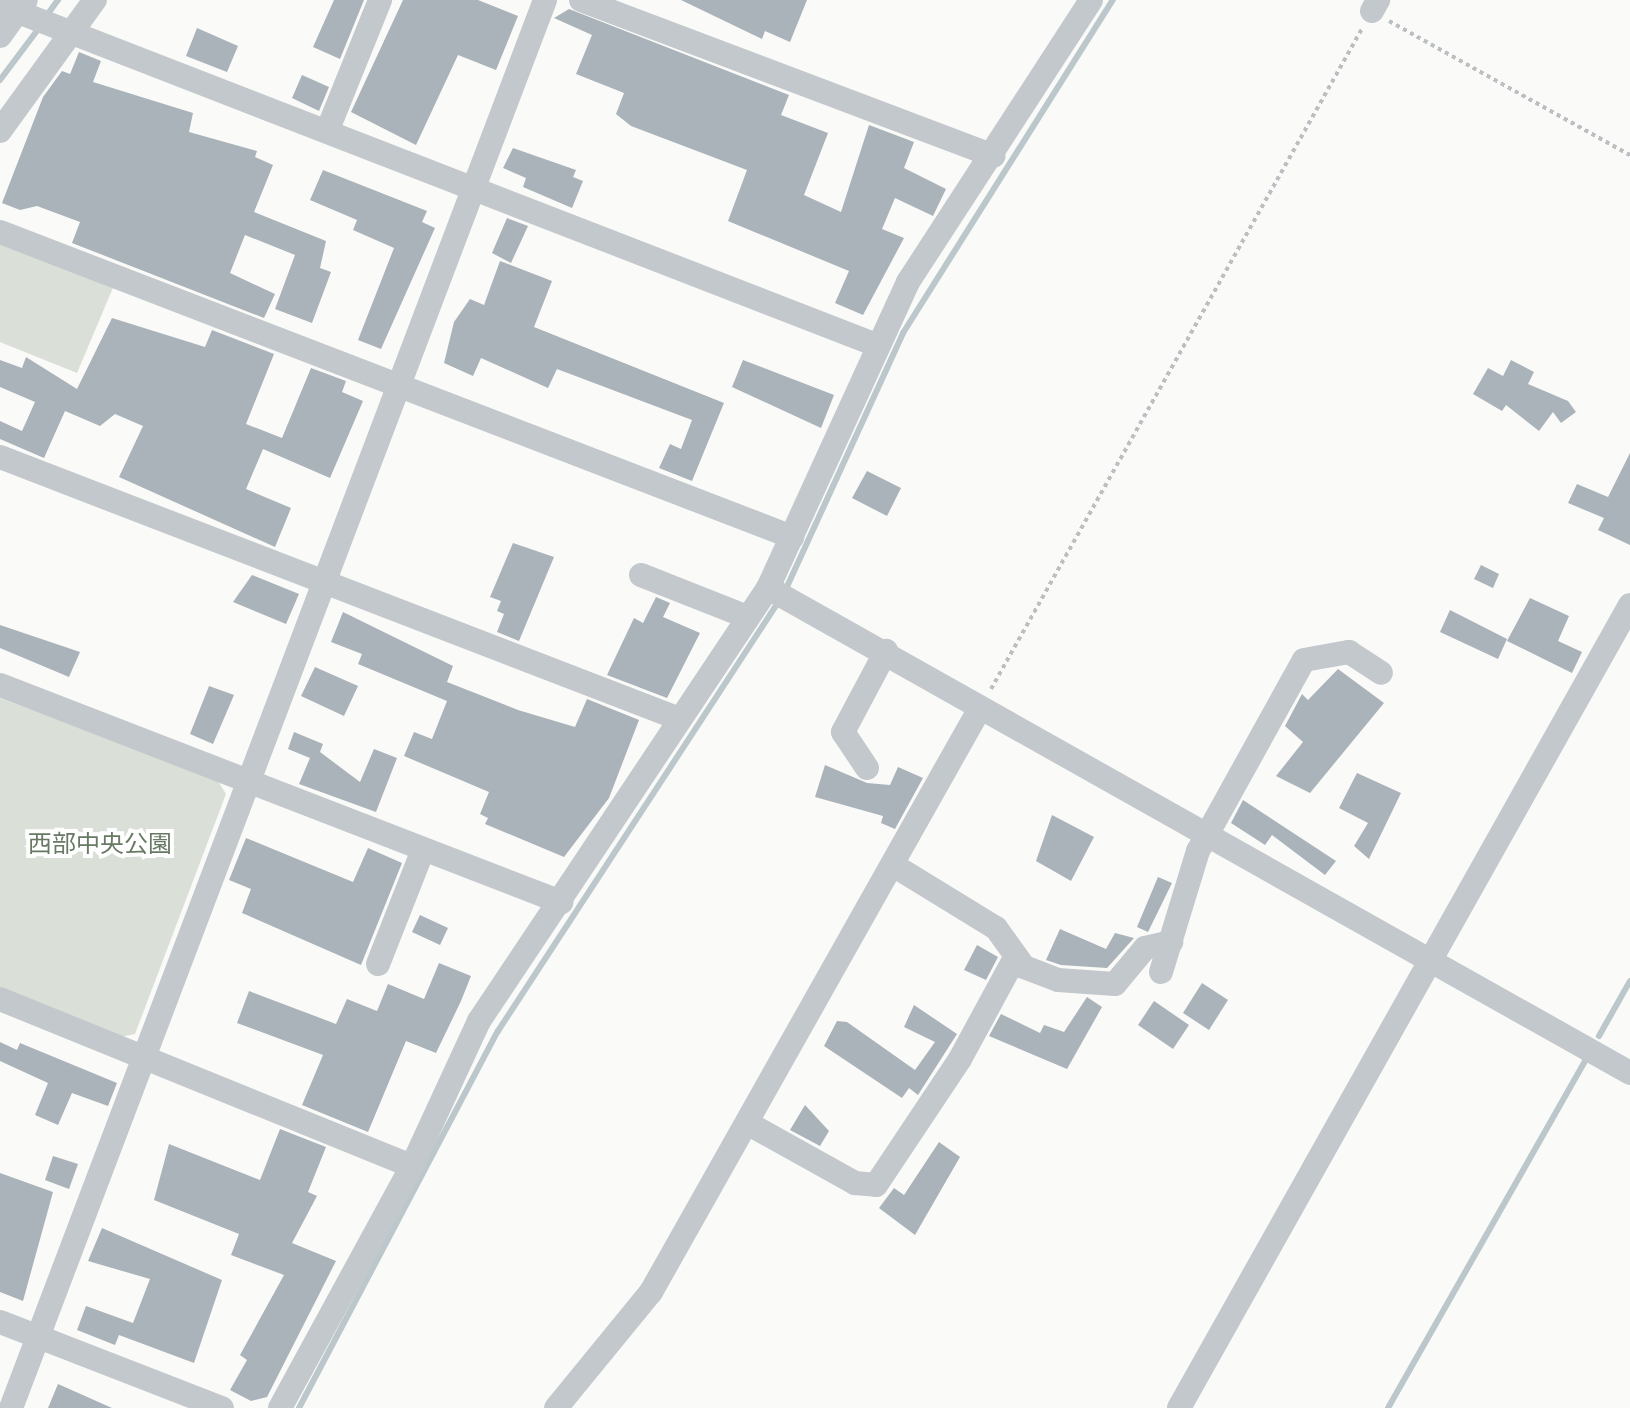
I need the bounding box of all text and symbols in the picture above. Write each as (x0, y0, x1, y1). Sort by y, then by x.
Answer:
park label: 西部中央公園 (28, 830, 172, 858)

